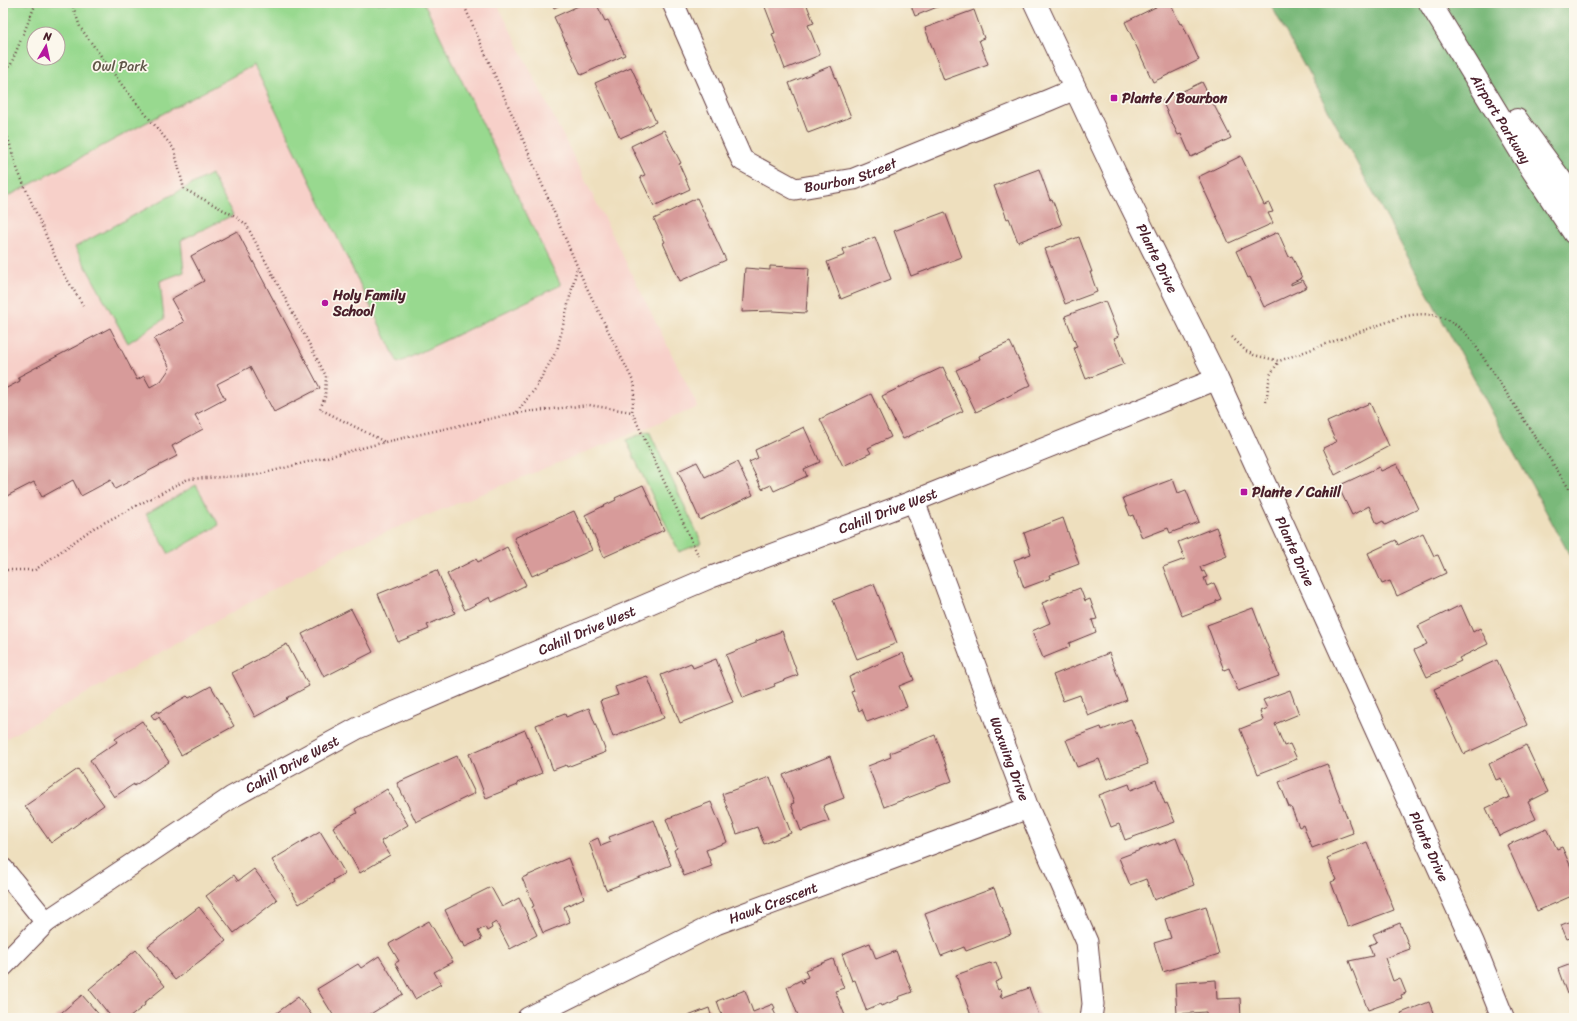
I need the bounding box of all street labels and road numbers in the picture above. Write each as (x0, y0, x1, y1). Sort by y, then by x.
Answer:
street label: Airport Parkway (1463, 68, 1538, 170)
street label: Bourbon Street (802, 150, 902, 200)
street label: Plante Drive (1129, 219, 1185, 298)
street label: Cahill Drive West (835, 480, 941, 541)
street label: Plante Drive (1268, 512, 1322, 591)
street label: Cahill Drive West (534, 598, 639, 662)
street label: Waxwing Drive (983, 713, 1037, 805)
street label: Cahill Drive West (240, 728, 344, 800)
street label: Plante Drive (1402, 807, 1456, 886)
street label: Hawk Crescent (725, 875, 821, 931)

